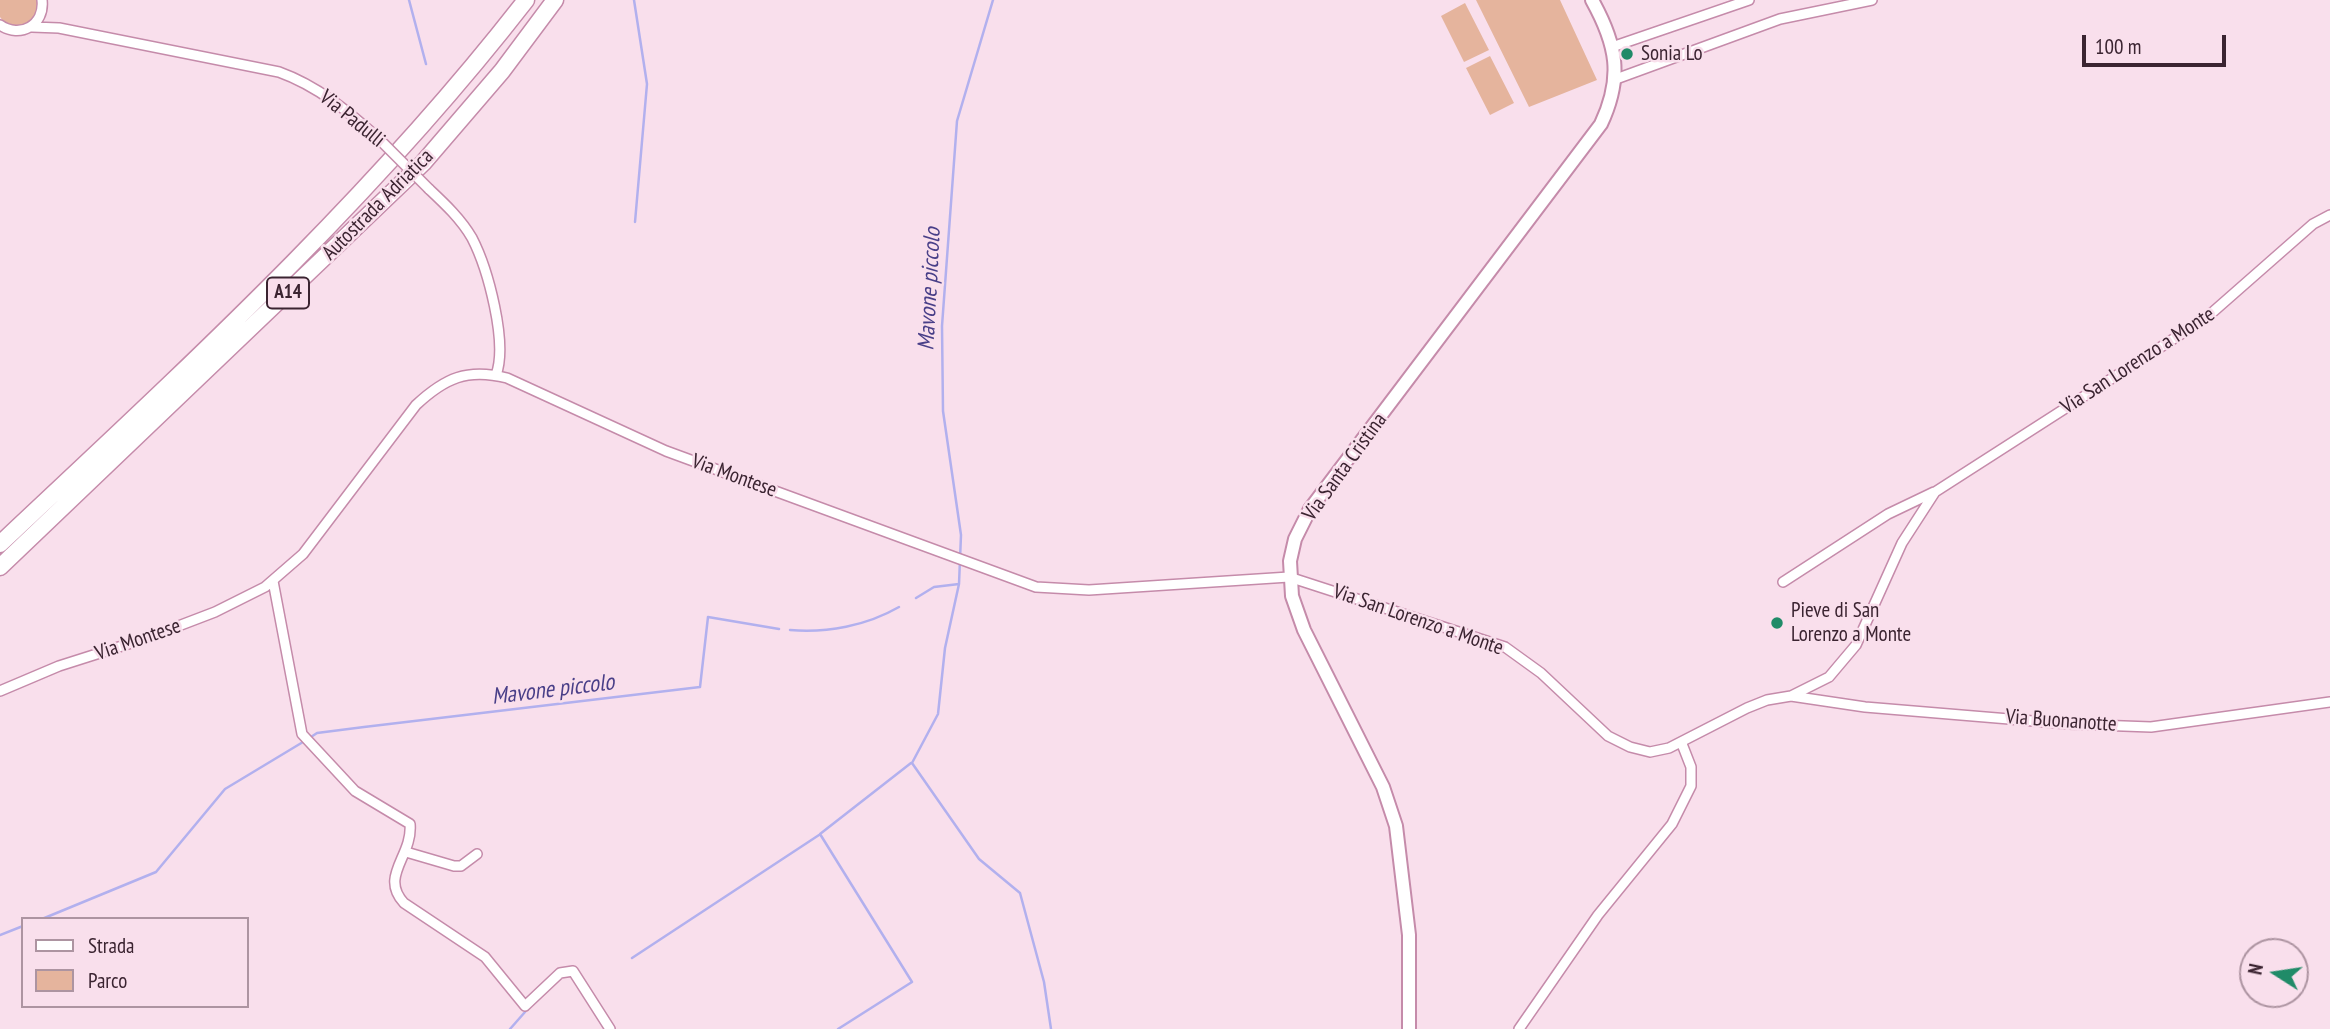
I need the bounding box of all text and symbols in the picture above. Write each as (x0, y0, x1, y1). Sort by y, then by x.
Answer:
scale bar (2085, 21, 2228, 65)
text: 100 m (2095, 33, 2141, 60)
place label: Sonia Lo (1641, 41, 1703, 67)
marker: Sonia Lo (1619, 46, 1635, 62)
street label: Via Padulli (314, 85, 390, 153)
street label: Autostrada Adriatica (317, 144, 439, 266)
water label: Mavone piccolo (913, 227, 947, 351)
road number: A14 (267, 278, 309, 308)
street label: Via San Lorenzo a Monte (2056, 302, 2220, 420)
street label: Via Santa Cristina (1297, 408, 1393, 526)
street label: Via Montese (688, 449, 780, 503)
street label: Via San Lorenzo a Monte (1330, 579, 1506, 661)
place label: Pieve di San Lorenzo a Monte (1791, 598, 1911, 648)
street label: Via Montese (92, 614, 184, 666)
marker: Pieve di San Lorenzo a Monte (1769, 615, 1785, 631)
water label: Mavone piccolo (490, 669, 616, 711)
street label: Via Buonanotte (2005, 705, 2117, 737)
legend (21, 917, 248, 1008)
text: Strada (88, 932, 134, 959)
north arrow (2239, 938, 2309, 1008)
text: N (2243, 962, 2268, 977)
text: Parco (88, 967, 127, 994)

